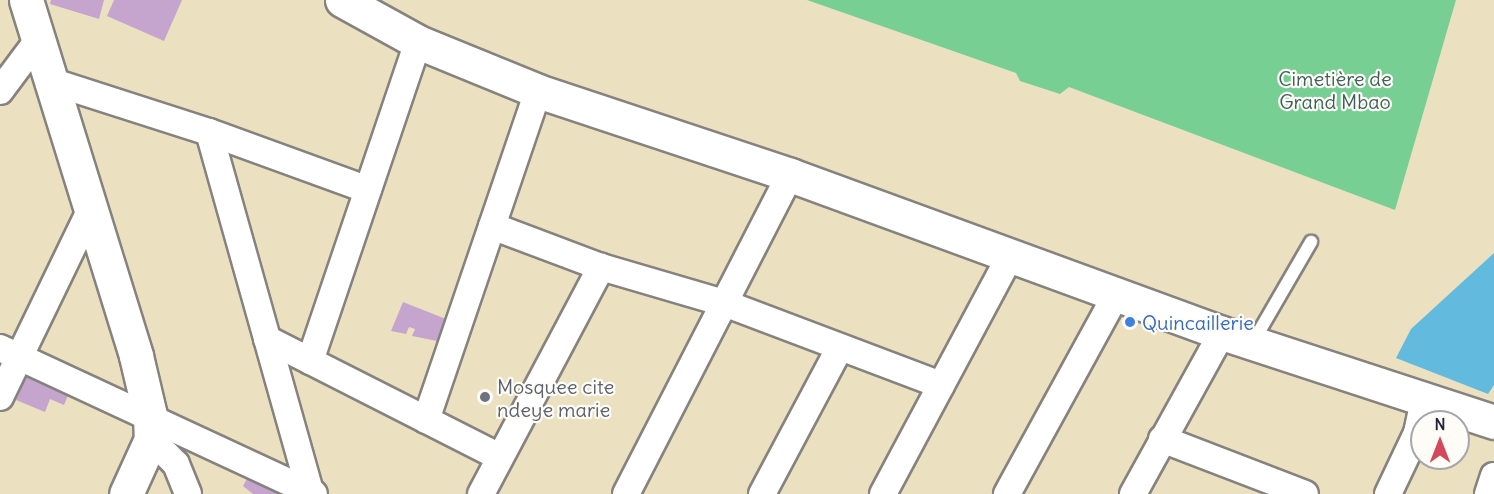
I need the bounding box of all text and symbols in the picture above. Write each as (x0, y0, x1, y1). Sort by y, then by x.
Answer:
park label: Cimetière de Grand Mbao (1278, 67, 1392, 114)
place label: Quincaillerie (1142, 310, 1254, 334)
marker: Quincaillerie (1123, 315, 1137, 329)
place label: Mosquee cite ndeye marie (497, 374, 614, 421)
marker: Mosquee cite ndeye marie (478, 390, 492, 404)
north arrow (1410, 410, 1470, 470)
text: N (1434, 414, 1446, 434)

